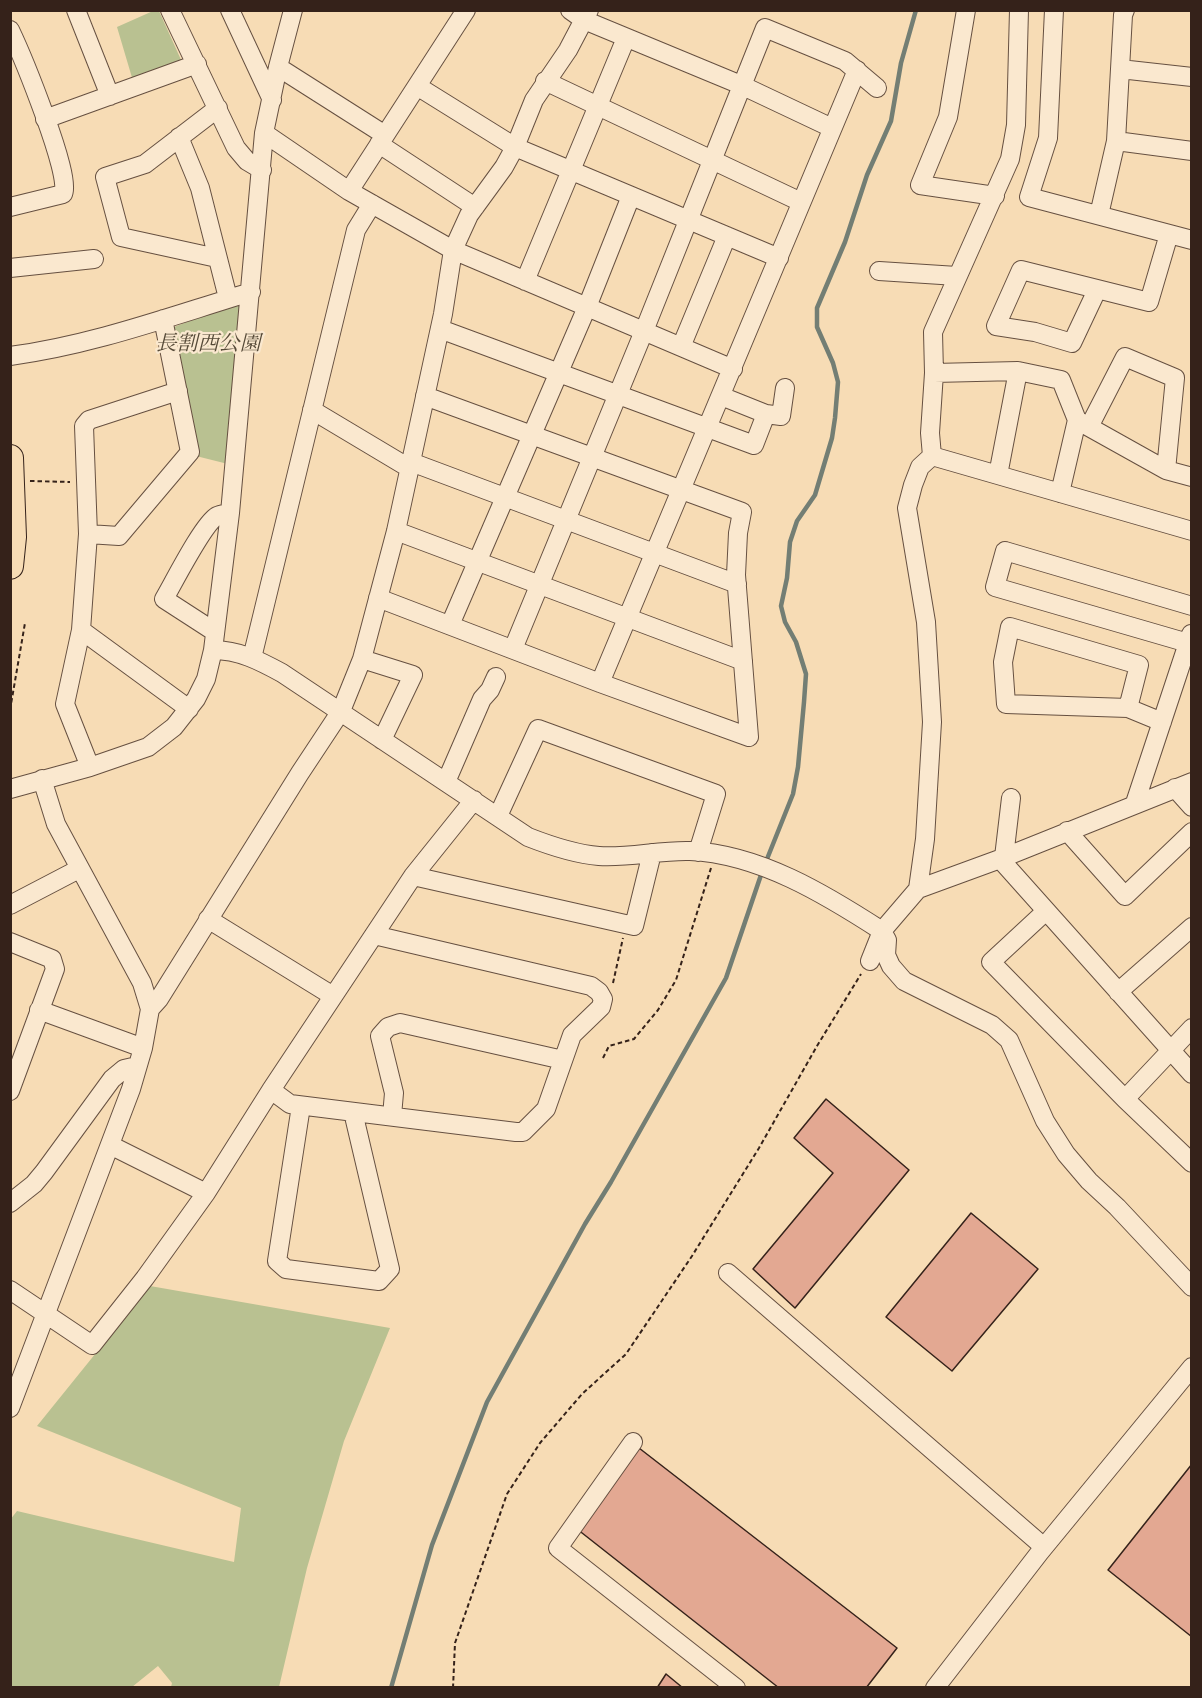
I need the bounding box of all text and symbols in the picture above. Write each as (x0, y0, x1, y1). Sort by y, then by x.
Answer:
park label: 長割西公園 (156, 333, 260, 359)

